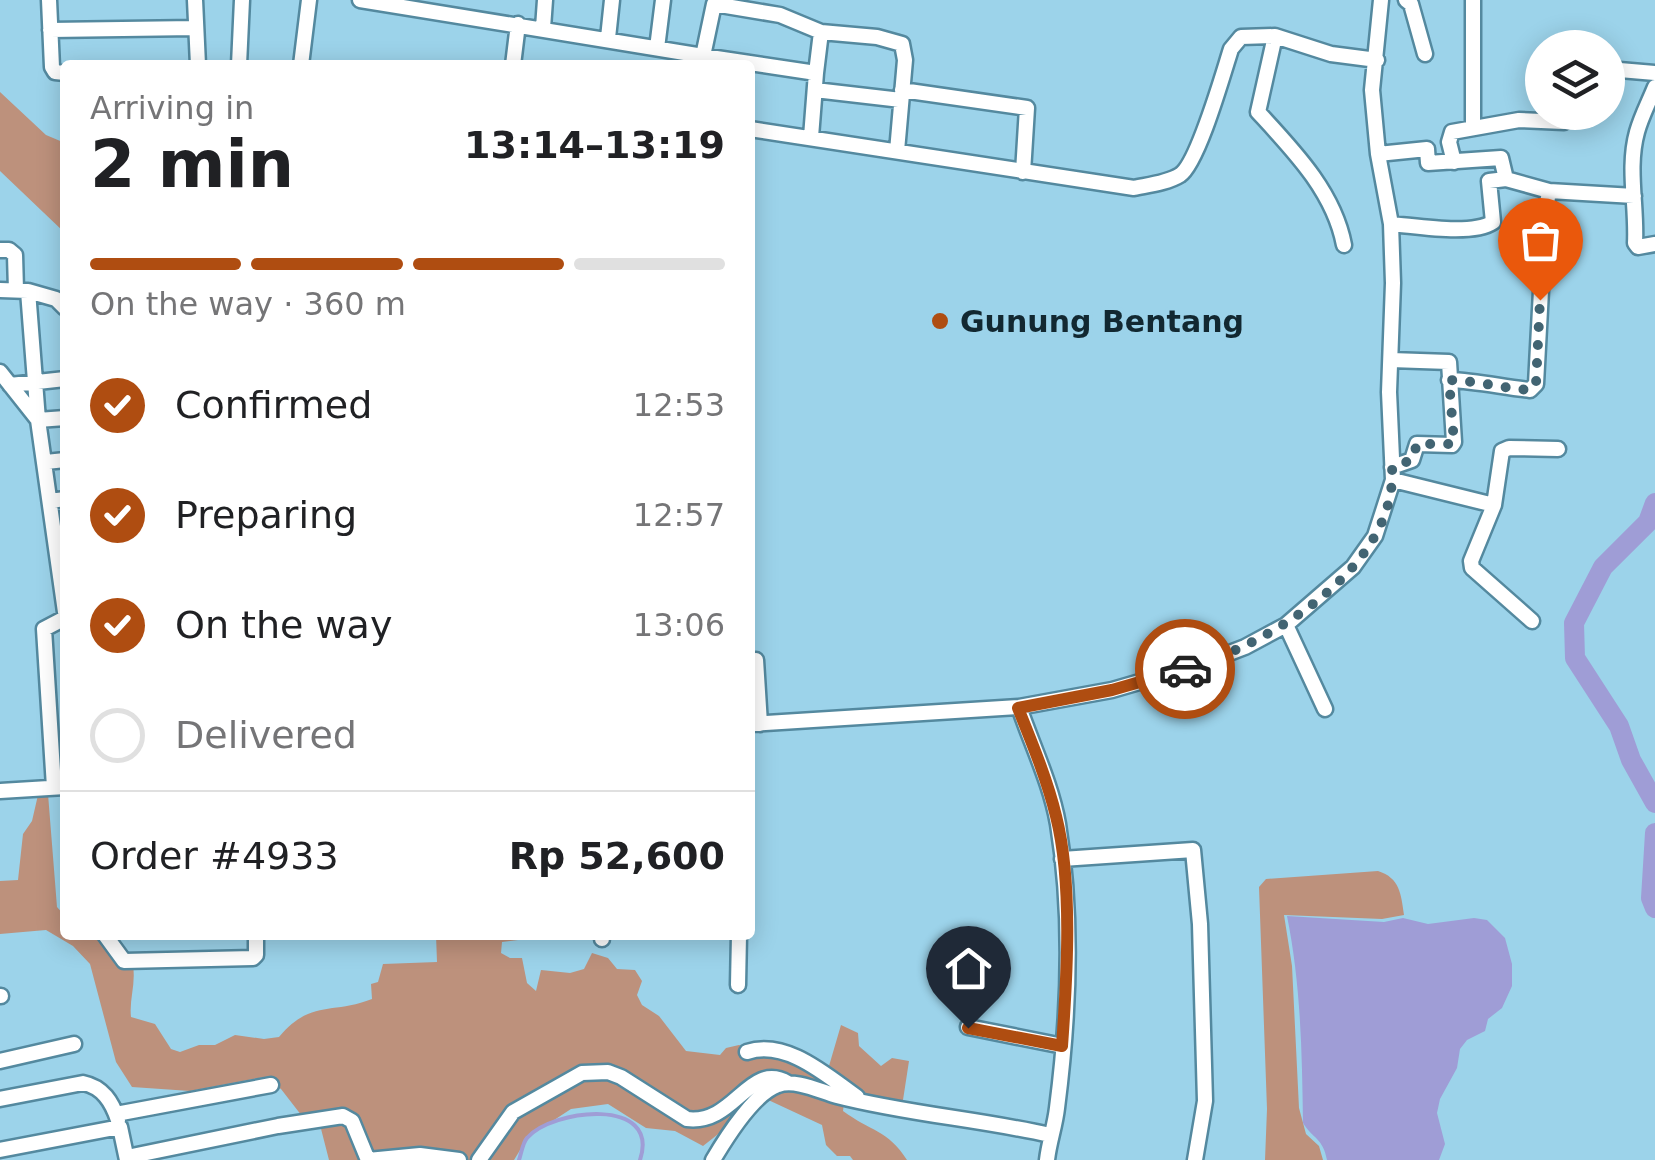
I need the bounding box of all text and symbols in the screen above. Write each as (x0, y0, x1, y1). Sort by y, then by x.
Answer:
map controls (1525, 30, 1625, 130)
button: layers (1525, 30, 1625, 130)
text: Arriving in (90, 89, 254, 127)
text: 13:14–13:19 (464, 123, 725, 167)
text: 2 min (90, 127, 294, 202)
pin (1498, 198, 1583, 301)
icon: bag (1513, 213, 1568, 268)
text: On the way · 360 m (90, 285, 406, 323)
place label: Gunung Bentang (960, 304, 1244, 339)
marker: Gunung Bentang (929, 310, 951, 332)
icon: check (90, 378, 145, 433)
text: Confirmed (175, 383, 372, 427)
text: 12:53 (633, 386, 725, 424)
icon: check (90, 488, 145, 543)
text: Preparing (175, 493, 357, 537)
text: 12:57 (633, 496, 725, 534)
icon: check (90, 598, 145, 653)
text: On the way (175, 603, 392, 647)
text: 13:06 (633, 606, 725, 644)
courier (1135, 619, 1235, 719)
icon: car (1158, 642, 1213, 697)
text: Delivered (175, 713, 357, 757)
text: Order #4933 (90, 834, 339, 878)
text: Rp 52,600 (509, 834, 725, 878)
pin (926, 926, 1011, 1029)
icon: home (941, 941, 996, 996)

